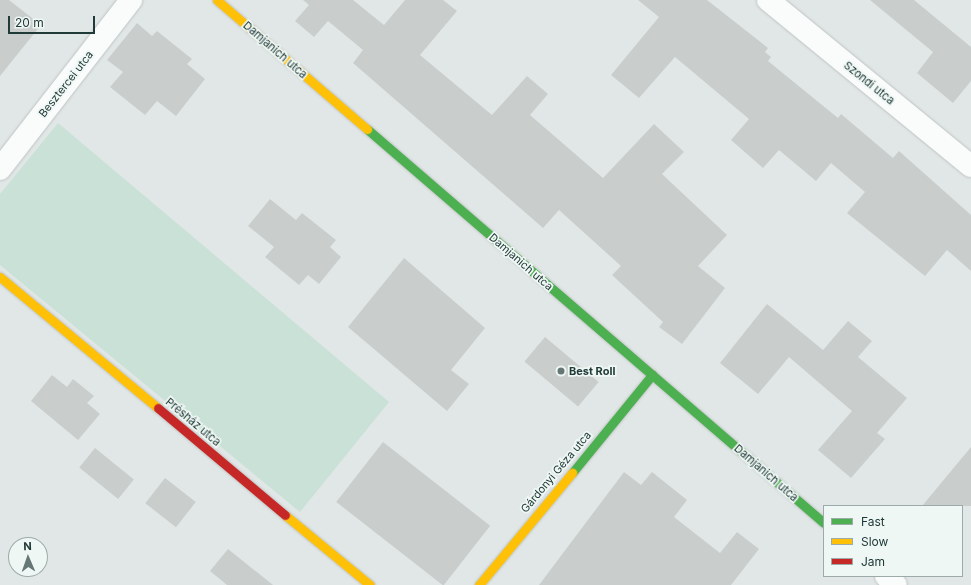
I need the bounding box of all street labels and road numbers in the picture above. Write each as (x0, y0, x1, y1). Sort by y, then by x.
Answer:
street label: Damjanich utca (240, 19, 310, 81)
street label: Besztercei utca (36, 48, 96, 120)
street label: Szondi utca (841, 59, 897, 107)
street label: Damjanich utca (486, 231, 556, 293)
street label: Présház utca (163, 395, 223, 449)
street label: Gárdonyi Géza utca (518, 429, 594, 515)
street label: Damjanich utca (731, 442, 801, 504)

